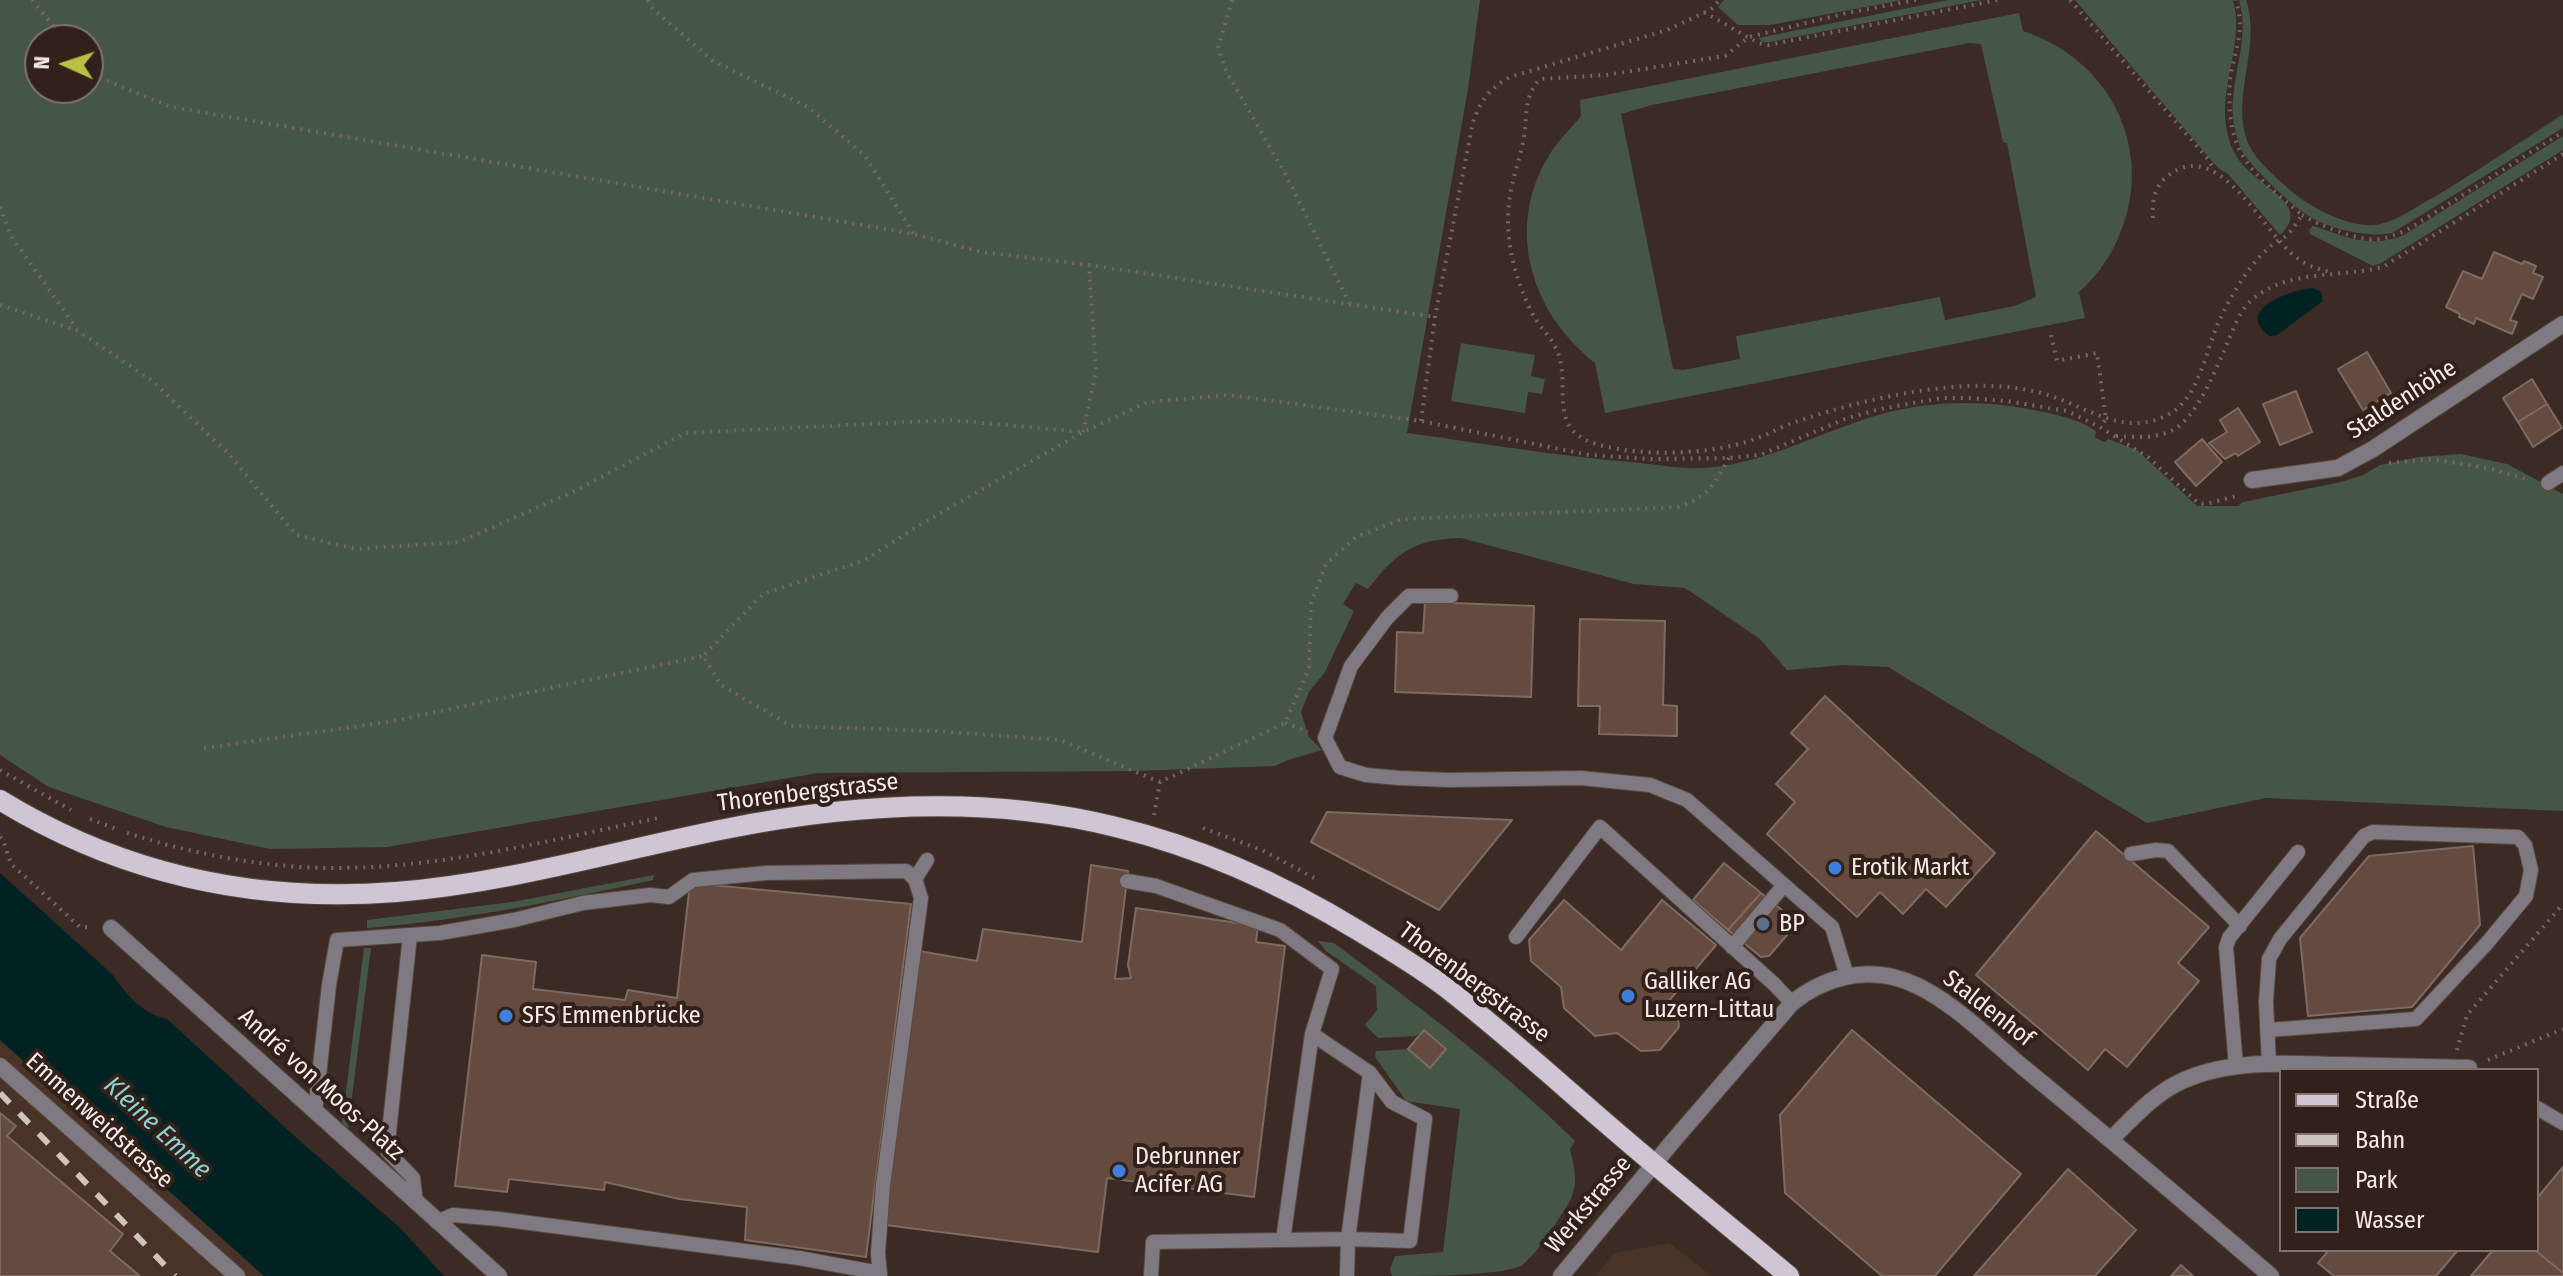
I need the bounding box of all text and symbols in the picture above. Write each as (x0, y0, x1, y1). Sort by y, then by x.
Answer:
north arrow (24, 24, 104, 104)
text: N (28, 56, 55, 70)
street label: Staldenhöhe (2342, 354, 2462, 446)
street label: Thorenbergstrasse (716, 768, 900, 818)
place label: Erotik Markt (1851, 854, 1969, 882)
marker: Erotik Markt (1826, 859, 1844, 877)
place label: BP (1779, 910, 1805, 938)
marker: BP (1754, 915, 1772, 933)
street label: Thorenbergstrasse (1393, 917, 1555, 1049)
street label: Staldenhof (1937, 965, 2039, 1053)
place label: Galliker AG Luzern-Littau (1644, 968, 1774, 1024)
marker: Galliker AG Luzern-Littau (1619, 987, 1637, 1005)
place label: SFS Emmenbrücke (522, 1002, 701, 1030)
street label: André von Moos-Platz (232, 1003, 410, 1167)
marker: SFS Emmenbrücke (497, 1007, 515, 1025)
street label: Emmenweidstrasse (19, 1047, 179, 1195)
legend (2279, 1068, 2539, 1252)
water label: Kleine Emme (97, 1070, 217, 1186)
text: Straße (2355, 1086, 2419, 1114)
text: Bahn (2355, 1126, 2405, 1154)
place label: Debrunner Acifer AG (1135, 1143, 1240, 1199)
street label: Werkstrasse (1540, 1150, 1638, 1260)
marker: Debrunner Acifer AG (1110, 1162, 1128, 1180)
text: Park (2355, 1166, 2398, 1194)
text: Wasser (2355, 1206, 2424, 1234)

